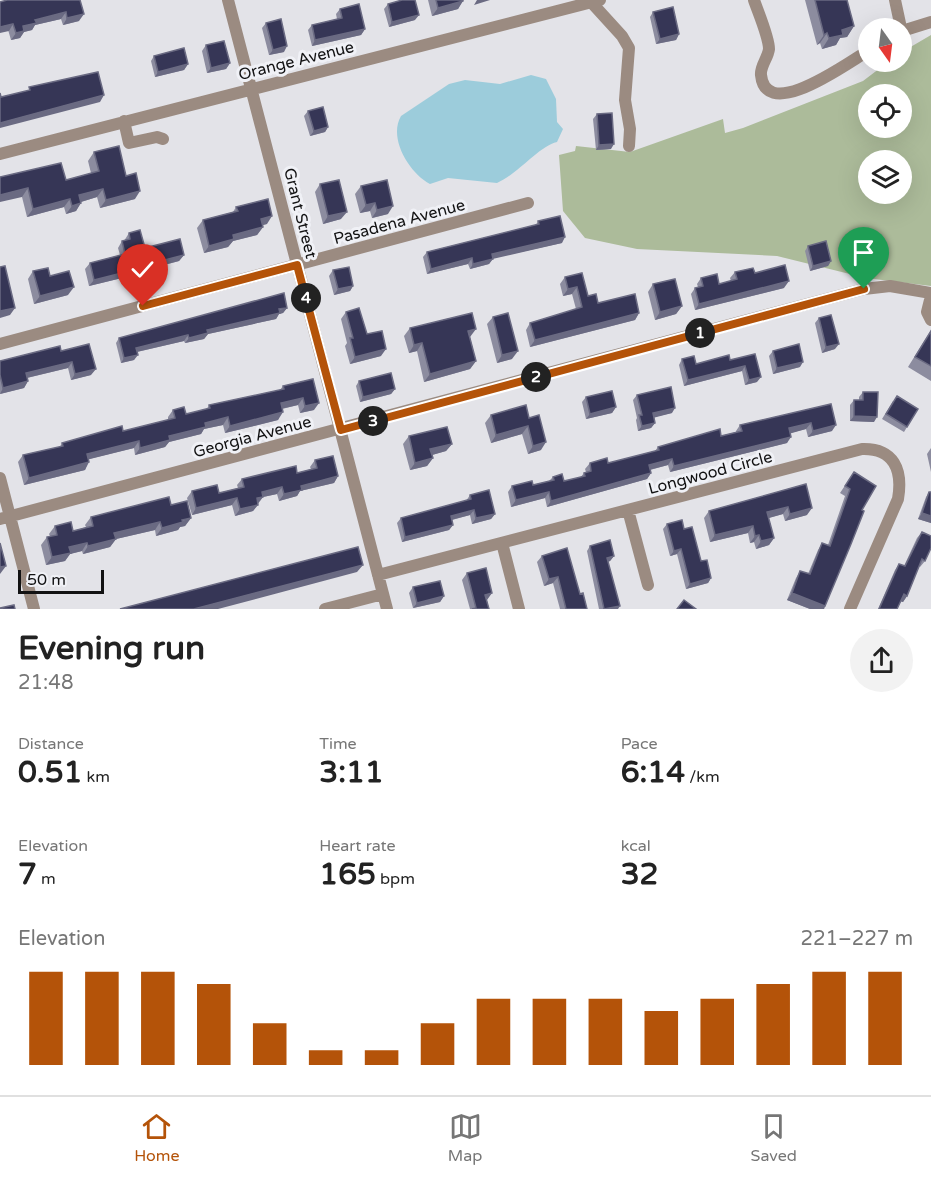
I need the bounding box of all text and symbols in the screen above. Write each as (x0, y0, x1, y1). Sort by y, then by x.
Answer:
north arrow (858, 18, 912, 72)
map controls (858, 18, 912, 204)
street label: Orange Avenue (236, 37, 356, 85)
button: locate (858, 84, 912, 138)
button: layers (858, 150, 912, 204)
street label: Grant Street (279, 166, 321, 261)
street label: Pasadena Avenue (331, 195, 467, 249)
pin (838, 227, 889, 289)
icon: arrive (847, 236, 880, 269)
pin (117, 244, 168, 306)
icon: check (126, 253, 159, 286)
pin: 4 (291, 283, 321, 313)
text: 4 (301, 288, 311, 308)
pin: 1 (685, 318, 715, 348)
text: 1 (695, 323, 705, 343)
pin: 2 (521, 362, 551, 392)
text: 2 (531, 367, 541, 387)
pin: 3 (358, 406, 388, 436)
text: 3 (368, 411, 378, 431)
street label: Georgia Avenue (191, 412, 313, 462)
street label: Longwood Circle (646, 447, 774, 499)
scale bar (18, 567, 104, 594)
text: 50 m (27, 570, 66, 590)
text: Evening run (18, 629, 205, 668)
button: share (850, 629, 913, 692)
text: 21:48 (18, 671, 73, 695)
text: Distance (18, 734, 84, 754)
text: Time (319, 734, 357, 754)
text: Pace (621, 734, 658, 754)
text: 0.51 (18, 754, 82, 791)
text: 3:11 (319, 754, 384, 791)
text: 6:14 (621, 754, 685, 791)
text: km (82, 767, 110, 787)
text: /km (685, 767, 720, 787)
text: Elevation (18, 836, 88, 856)
text: Heart rate (319, 836, 396, 856)
text: kcal (621, 836, 651, 856)
text: 7 (18, 856, 37, 893)
text: 165 (319, 856, 376, 893)
text: 32 (621, 856, 658, 893)
text: m (37, 869, 56, 889)
text: bpm (376, 869, 415, 889)
text: Elevation (18, 927, 105, 951)
text: 221–227 m (800, 927, 913, 951)
tab: Home (134, 1110, 179, 1166)
tab: Map (448, 1110, 482, 1166)
tab: Saved (751, 1110, 797, 1166)

